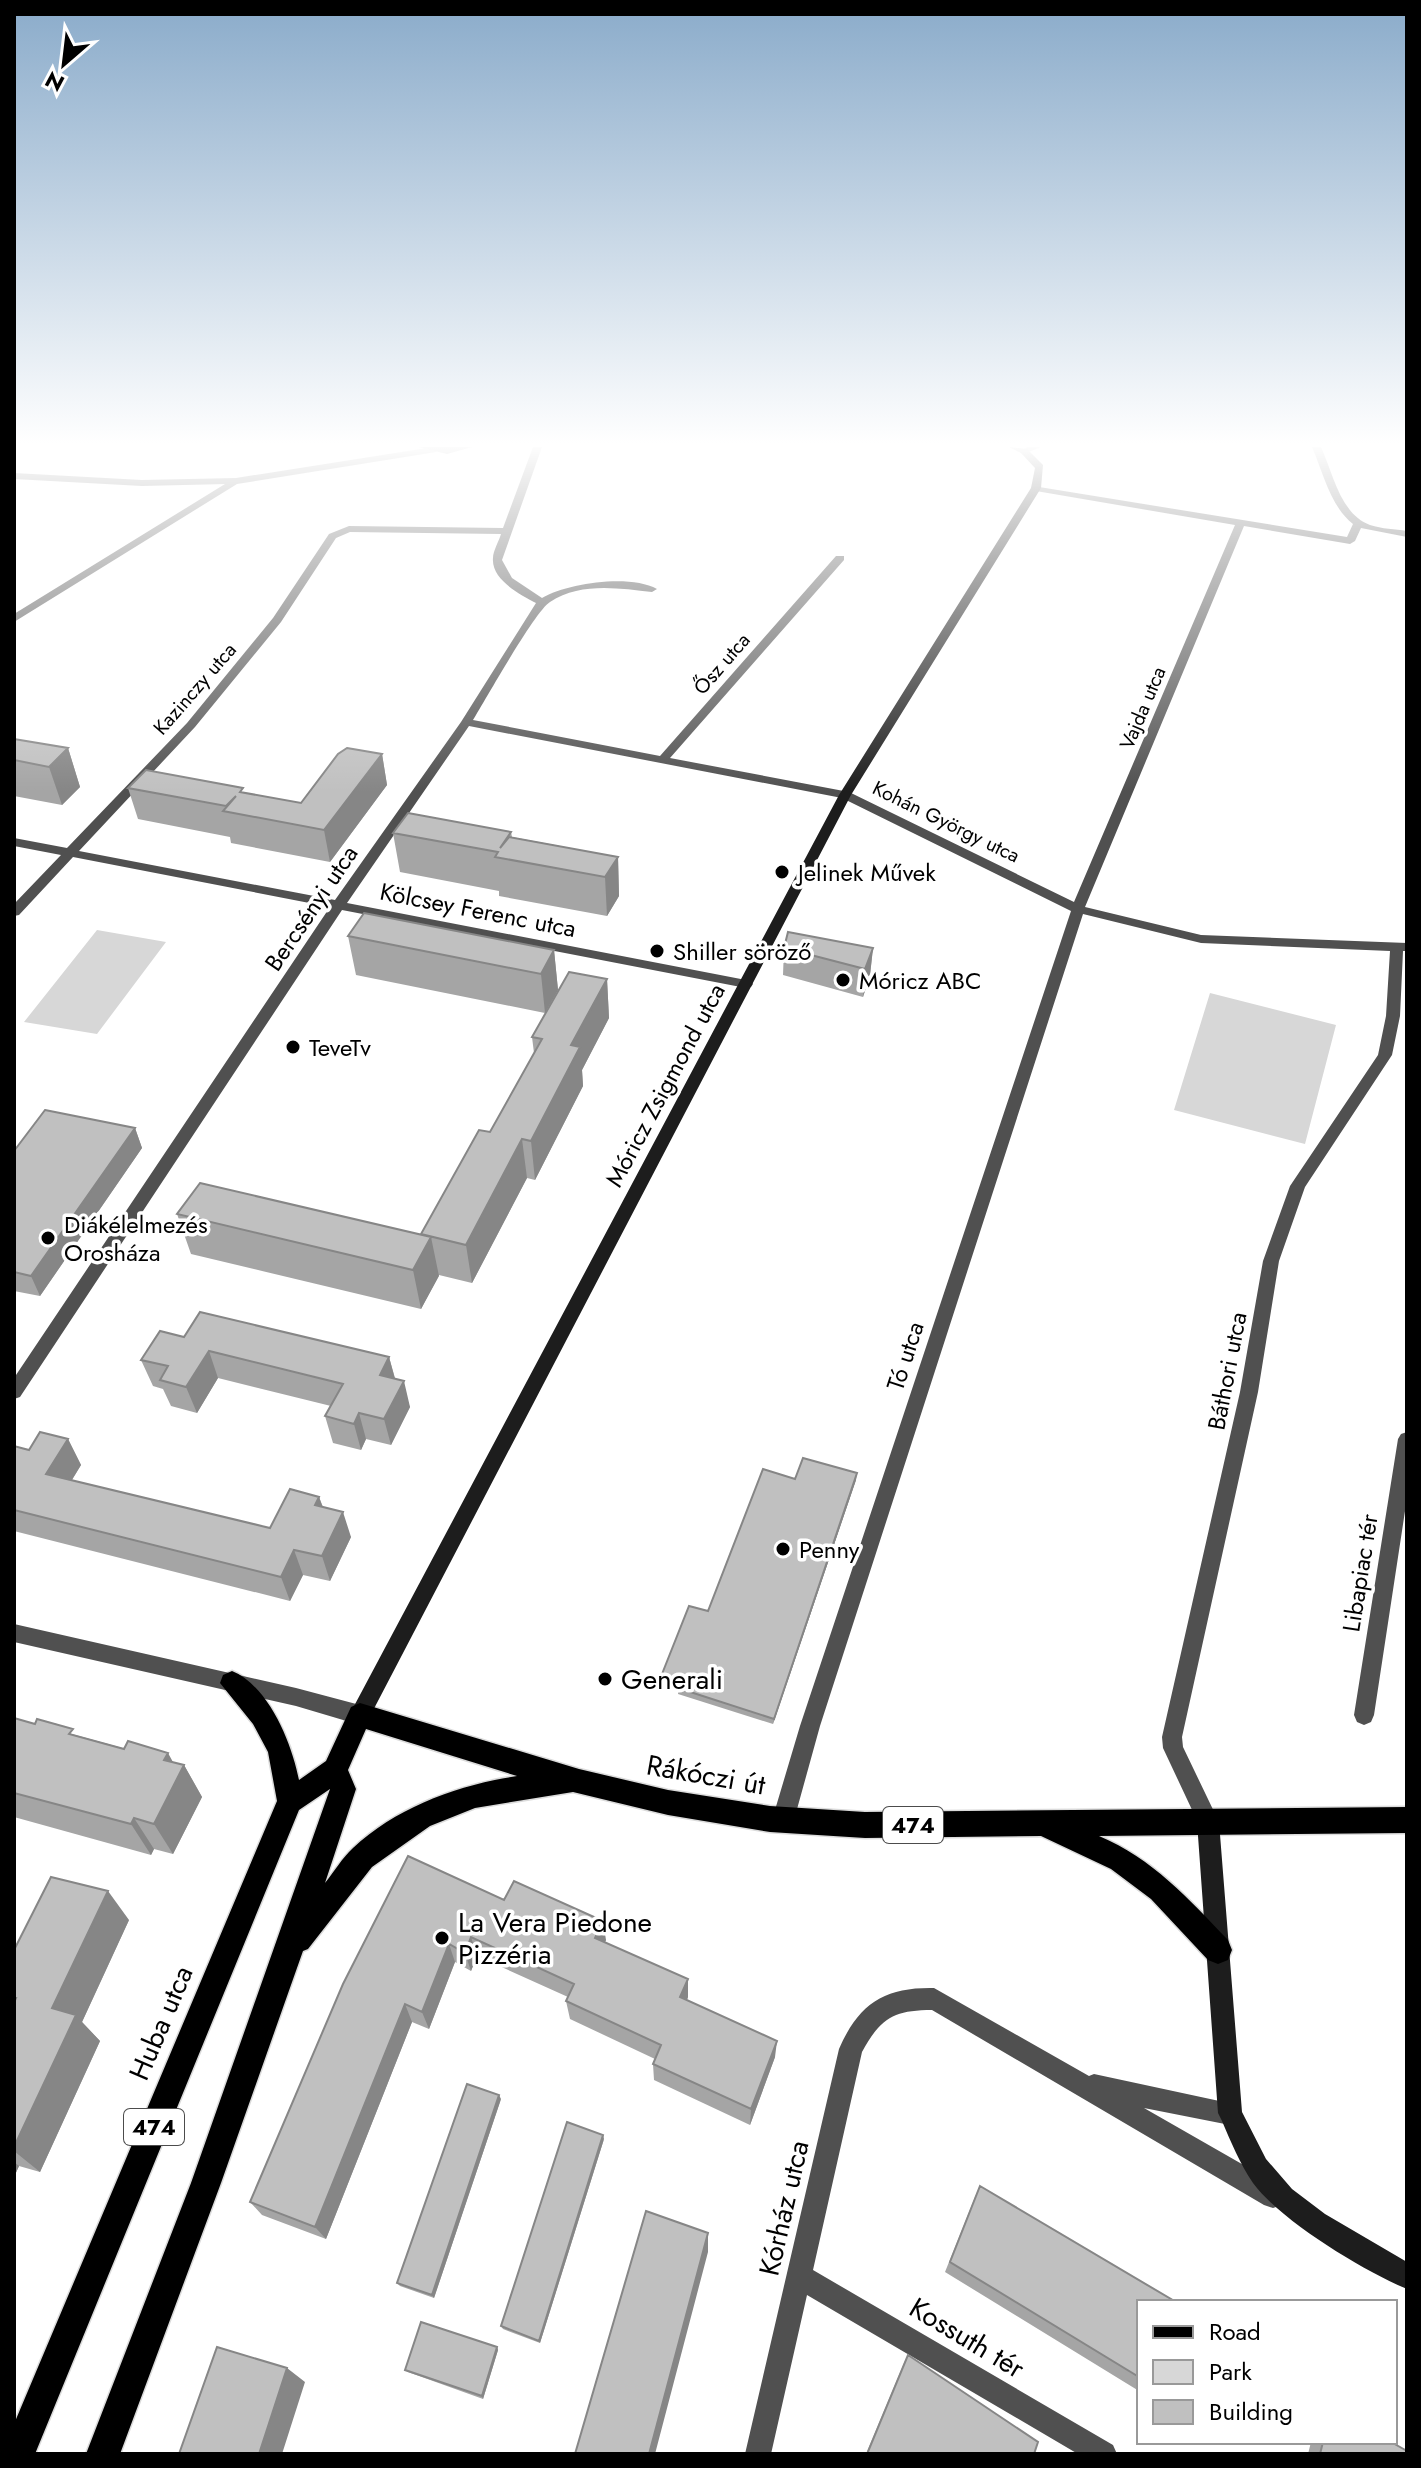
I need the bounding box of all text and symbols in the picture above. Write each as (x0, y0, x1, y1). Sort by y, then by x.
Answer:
north arrow (24, 24, 104, 104)
text: N (39, 63, 70, 100)
street label: Ősz utca (687, 627, 757, 701)
street label: Kazinczy utca (147, 636, 243, 742)
street label: Vajda utca (1113, 662, 1173, 754)
street label: Kohán György utca (867, 774, 1025, 870)
street label: Bercsényi utca (256, 838, 366, 978)
place label: Jelinek Művek (795, 855, 936, 890)
marker: Jelinek Művek (773, 863, 791, 881)
street label: Kölcsey Ferenc utca (377, 874, 579, 946)
place label: Shiller söröző (673, 934, 811, 969)
marker: Shiller söröző (648, 942, 666, 960)
place label: Móricz ABC (859, 963, 981, 998)
marker: Móricz ABC (834, 971, 852, 989)
street label: Móricz Zsigmond utca (596, 977, 734, 1193)
place label: TeveTv (309, 1030, 371, 1065)
marker: TeveTv (284, 1038, 302, 1056)
place label: Diákélelmezés Orosháza (64, 1207, 208, 1270)
marker: Diákélelmezés Orosháza (39, 1229, 57, 1247)
street label: Báthori utca (1198, 1309, 1256, 1433)
street label: Tó utca (877, 1317, 933, 1395)
street label: Libapiac tér (1333, 1511, 1387, 1634)
place label: Penny (799, 1532, 860, 1567)
marker: Penny (774, 1540, 792, 1558)
place label: Generali (621, 1659, 723, 1700)
marker: Generali (596, 1670, 614, 1688)
street label: Rákóczi út (643, 1744, 769, 1806)
road number: 474 (883, 1807, 943, 1843)
place label: La Vera Piedone Pizzéria (458, 1902, 652, 1975)
marker: La Vera Piedone Pizzéria (433, 1929, 451, 1947)
street label: Huba utca (119, 1959, 203, 2087)
road number: 474 (124, 2109, 184, 2145)
street label: Kórház utca (749, 2136, 819, 2280)
street label: Kossuth tér (902, 2287, 1033, 2389)
legend (1137, 2300, 1397, 2444)
text: Road (1209, 2314, 1261, 2349)
text: Park (1209, 2354, 1252, 2389)
text: Building (1209, 2394, 1293, 2429)

